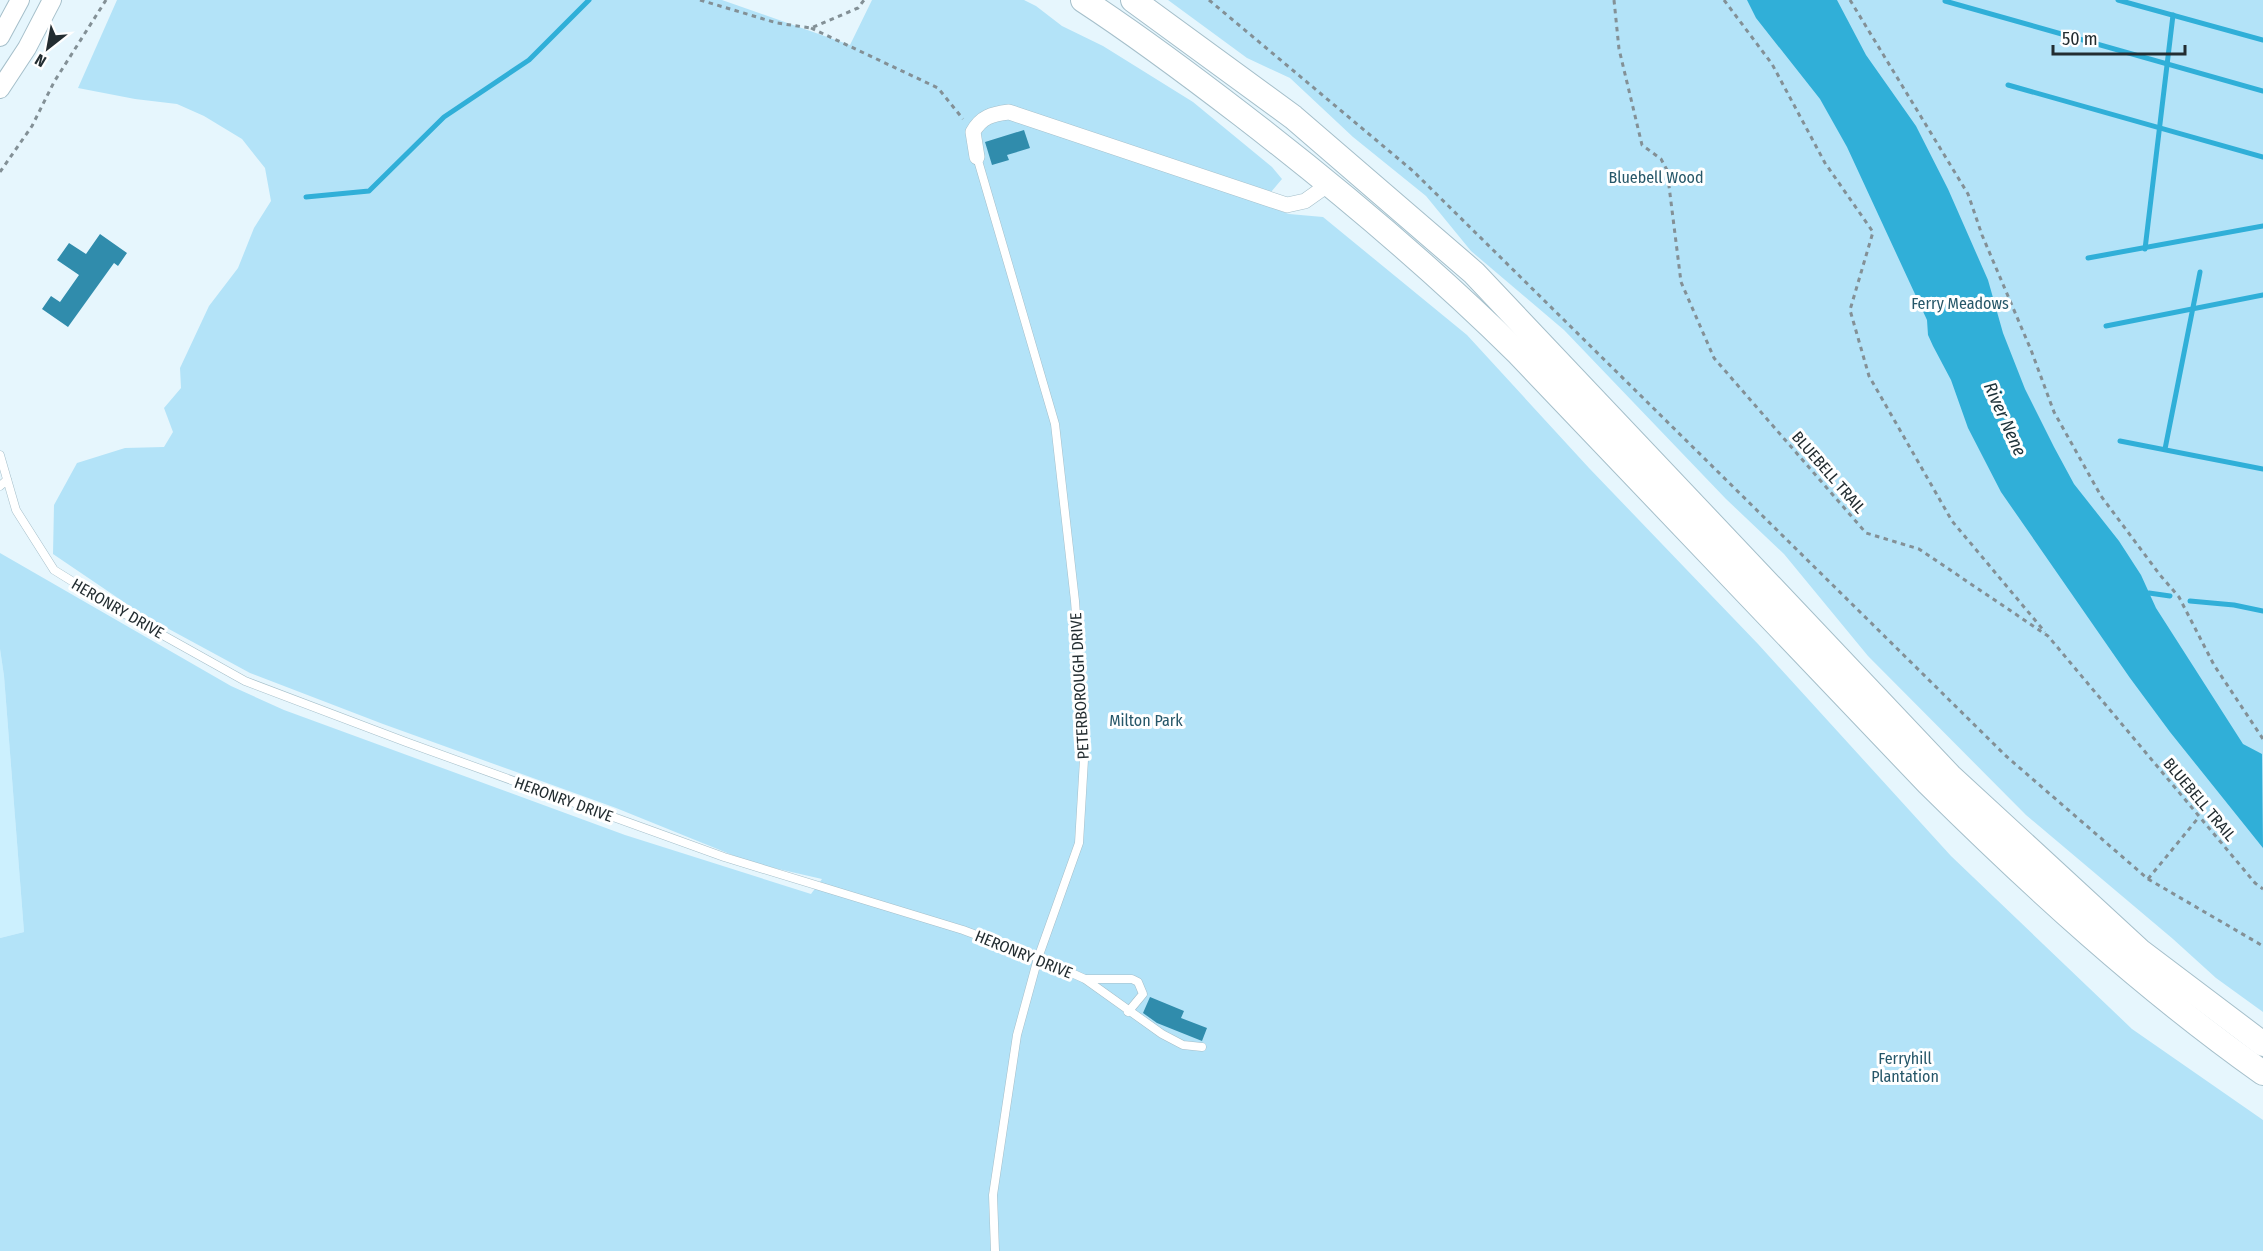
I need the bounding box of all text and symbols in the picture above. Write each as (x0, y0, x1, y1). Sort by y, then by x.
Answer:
north arrow (18, 18, 78, 78)
scale bar (2053, 18, 2185, 56)
text: 50 m (2062, 28, 2098, 50)
text: N (32, 50, 50, 71)
park label: Bluebell Wood (1608, 168, 1704, 187)
park label: Ferry Meadows (1911, 294, 2009, 313)
water label: River Nene (1979, 379, 2031, 460)
street label: BLUEBELL TRAIL (1788, 427, 1869, 517)
street label: HERONRY DRIVE (68, 574, 167, 643)
street label: PETERBOROUGH DRIVE (1066, 612, 1093, 760)
park label: Milton Park (1109, 711, 1183, 730)
street label: BLUEBELL TRAIL (2159, 754, 2240, 845)
street label: HERONRY DRIVE (512, 773, 616, 826)
street label: HERONRY DRIVE (972, 926, 1075, 983)
park label: Ferryhill Plantation (1871, 1049, 1939, 1086)

